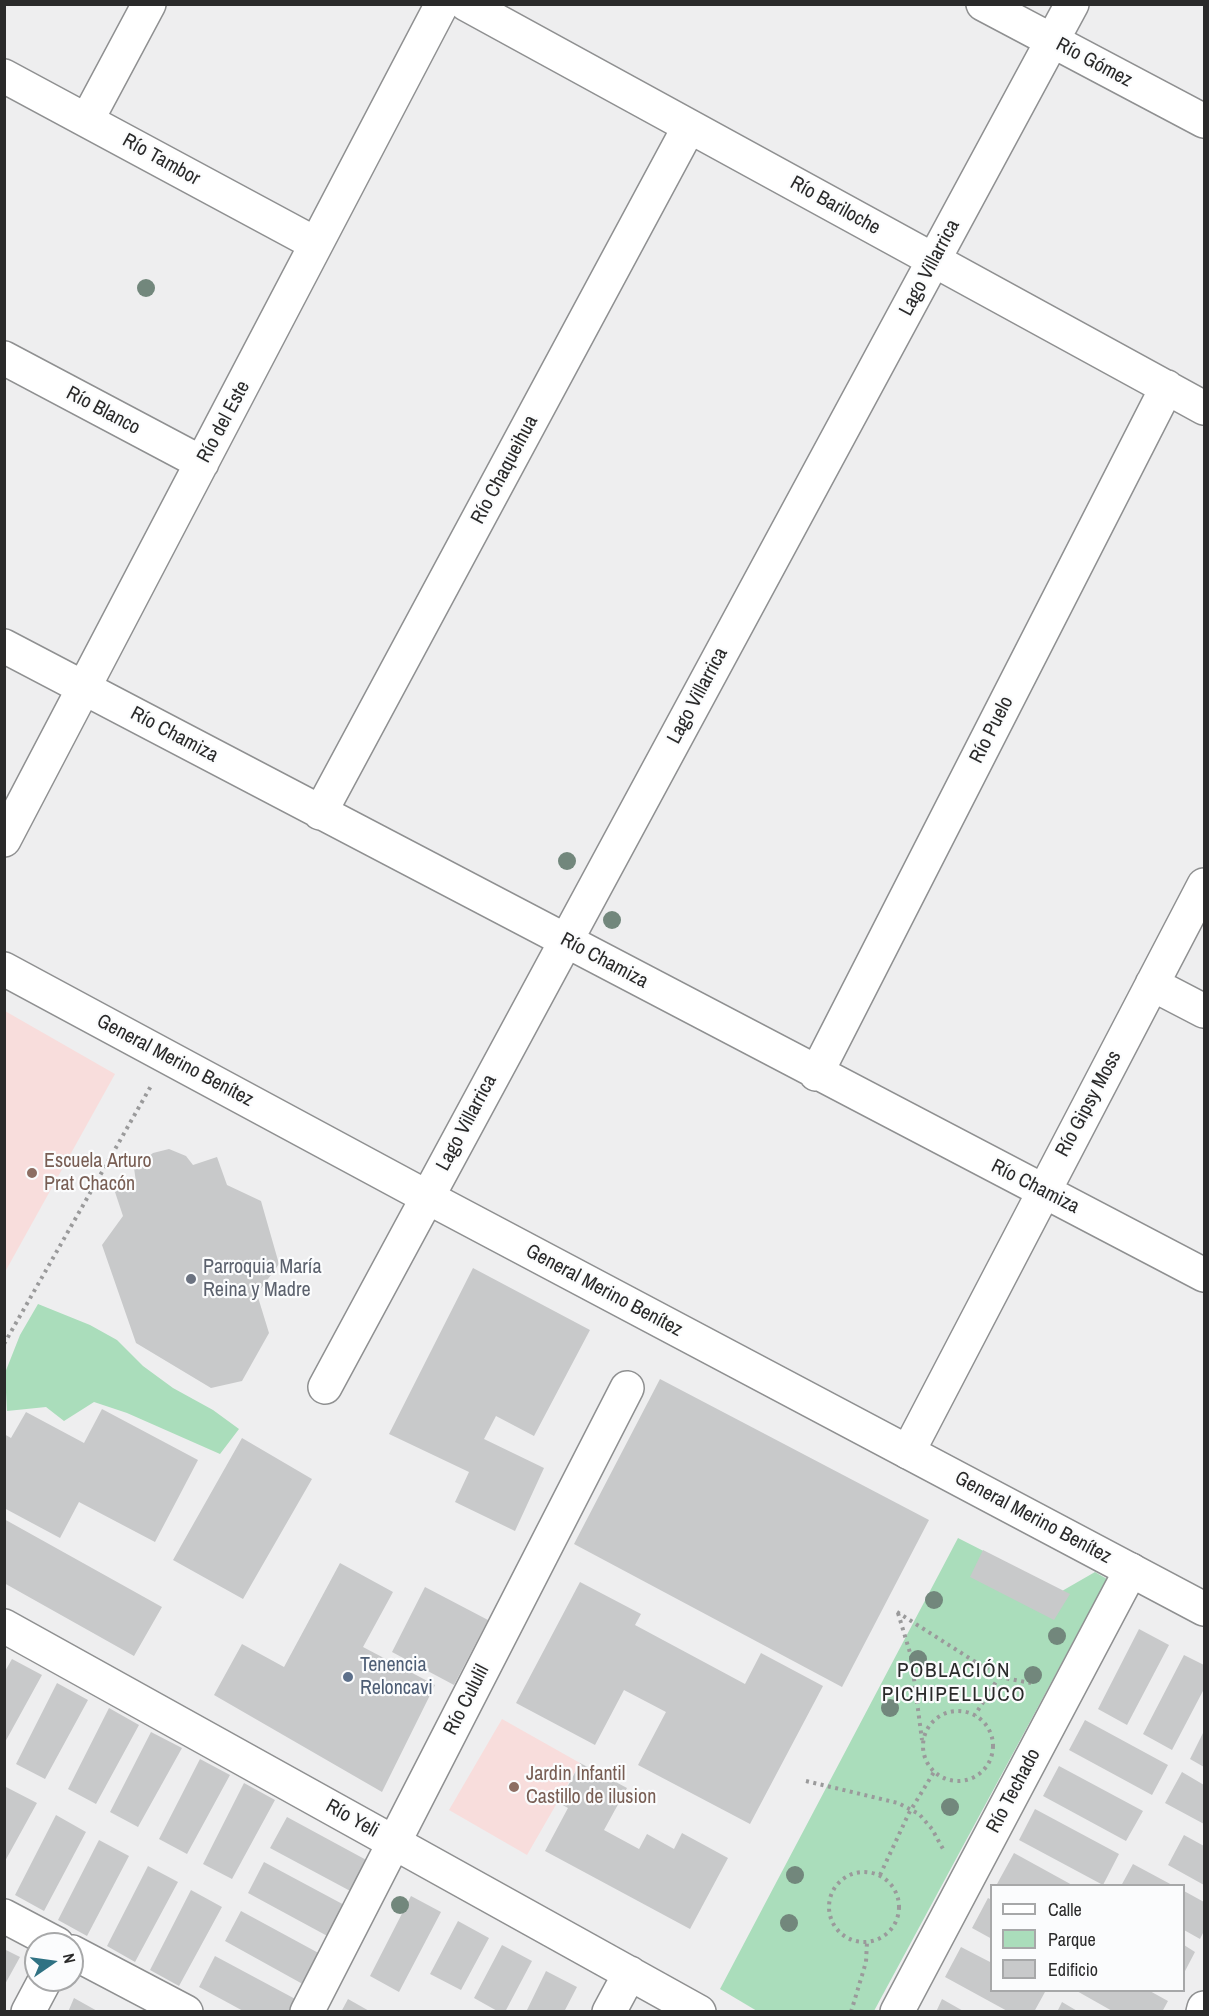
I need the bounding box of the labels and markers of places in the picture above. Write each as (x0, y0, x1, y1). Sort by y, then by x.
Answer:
place label: Escuela Arturo Prat Chacón (44, 1150, 152, 1197)
marker: Escuela Arturo Prat Chacón (25, 1166, 39, 1180)
place label: Parroquia María Reina y Madre (203, 1256, 321, 1303)
marker: Parroquia María Reina y Madre (184, 1272, 198, 1286)
place label: Tenencia Reloncavi (360, 1654, 433, 1701)
marker: Tenencia Reloncavi (341, 1670, 355, 1684)
place label: Jardin Infantil Castillo de ilusion (526, 1763, 656, 1810)
marker: Jardin Infantil Castillo de ilusion (507, 1780, 521, 1794)

